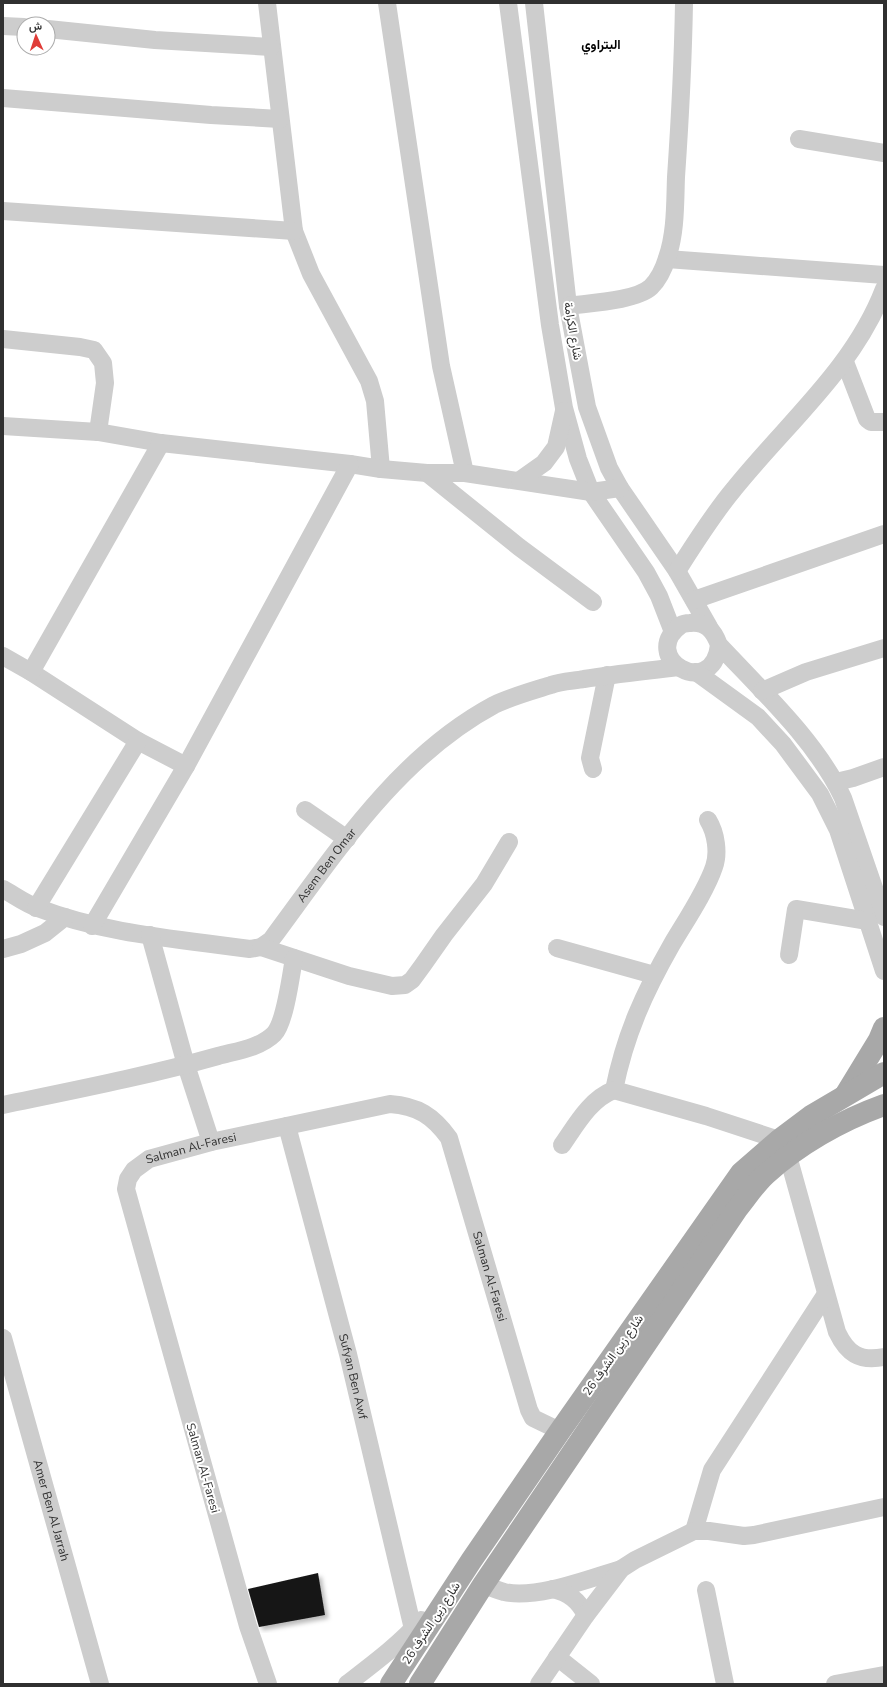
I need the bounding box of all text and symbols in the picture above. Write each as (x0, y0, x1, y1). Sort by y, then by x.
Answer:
north arrow (16, 16, 56, 56)
text: ش (29, 19, 42, 34)
district label: البتراوي (581, 36, 621, 55)
street label: شارع الكرامة (559, 301, 586, 362)
street label: Asem Ben Omar (293, 824, 360, 905)
street label: Salman Al-Faresi (144, 1129, 238, 1168)
street label: Salman Al-Faresi (469, 1229, 511, 1323)
street label: شارع زين الشرف 26 (579, 1311, 648, 1399)
street label: Sufyan Ben Awf (335, 1332, 371, 1422)
street label: Salman Al-Faresi (182, 1421, 224, 1515)
street label: Amer Ben Al Jarrah (29, 1458, 73, 1563)
street label: شارع زين الشرف 26 (398, 1579, 464, 1668)

